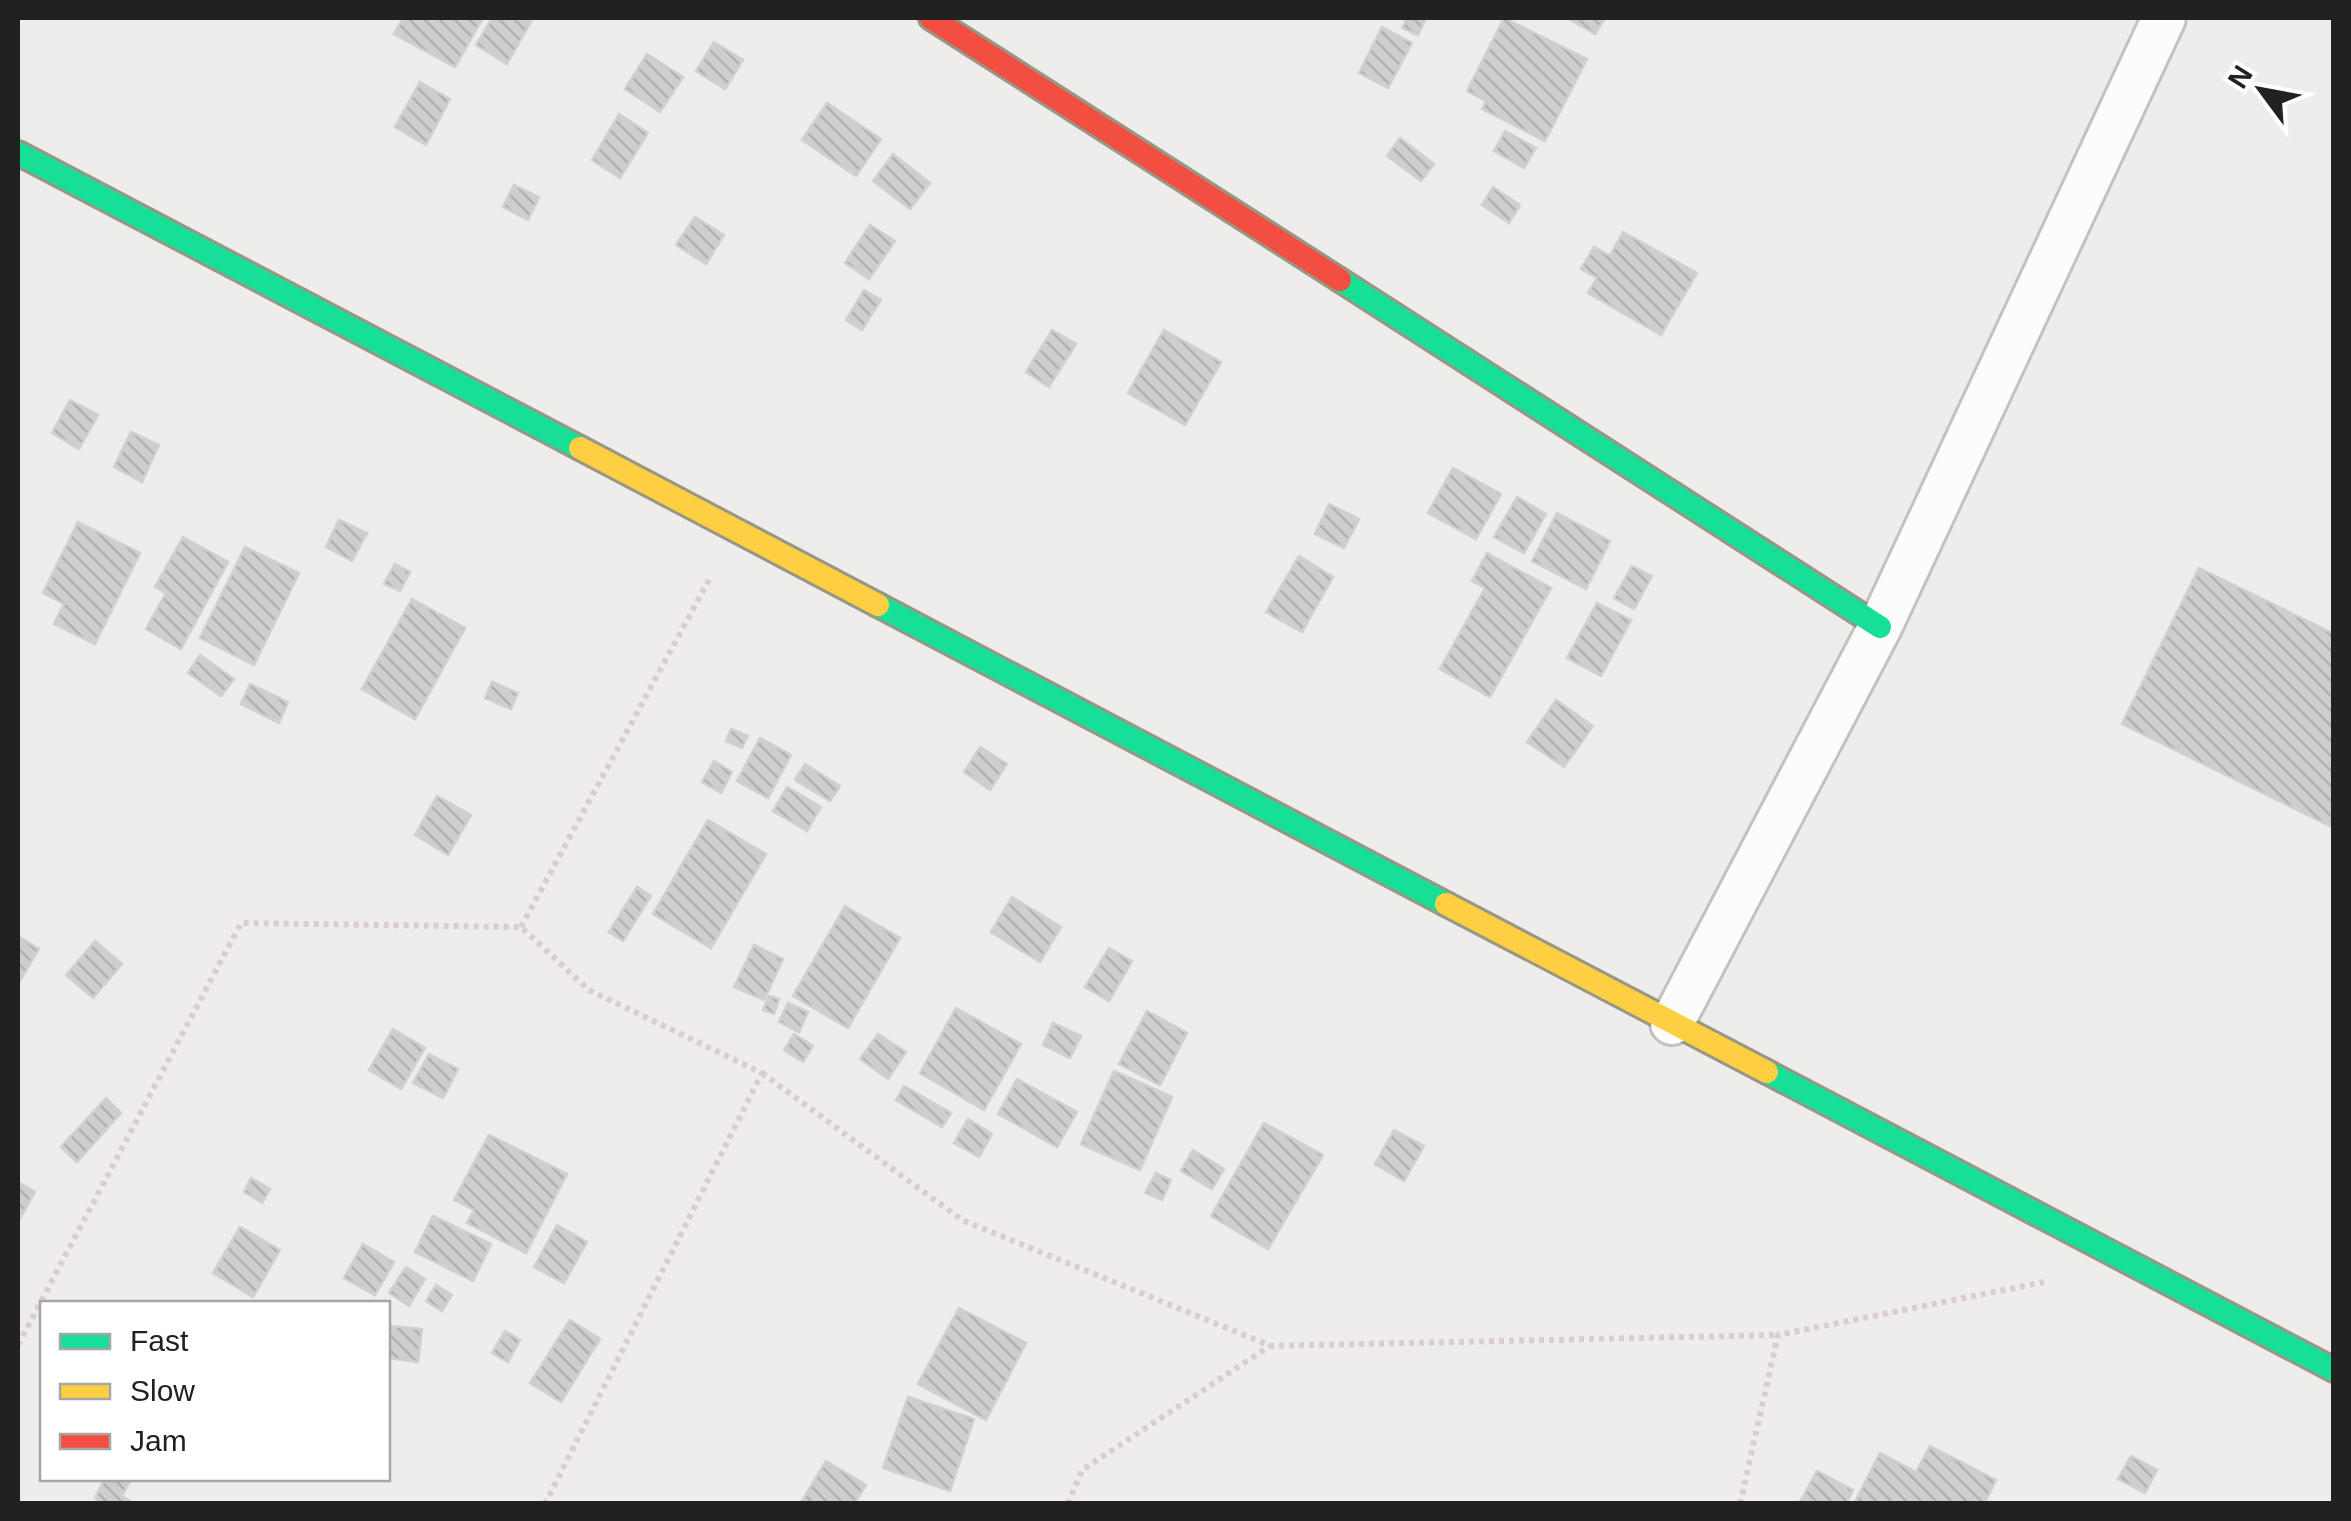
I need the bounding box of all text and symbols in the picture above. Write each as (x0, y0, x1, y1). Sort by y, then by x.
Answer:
north arrow (2211, 40, 2311, 140)
text: N (2222, 60, 2259, 94)
legend (40, 1301, 390, 1481)
text: Fast (130, 1324, 189, 1357)
text: Slow (130, 1374, 195, 1407)
text: Jam (130, 1424, 187, 1457)

